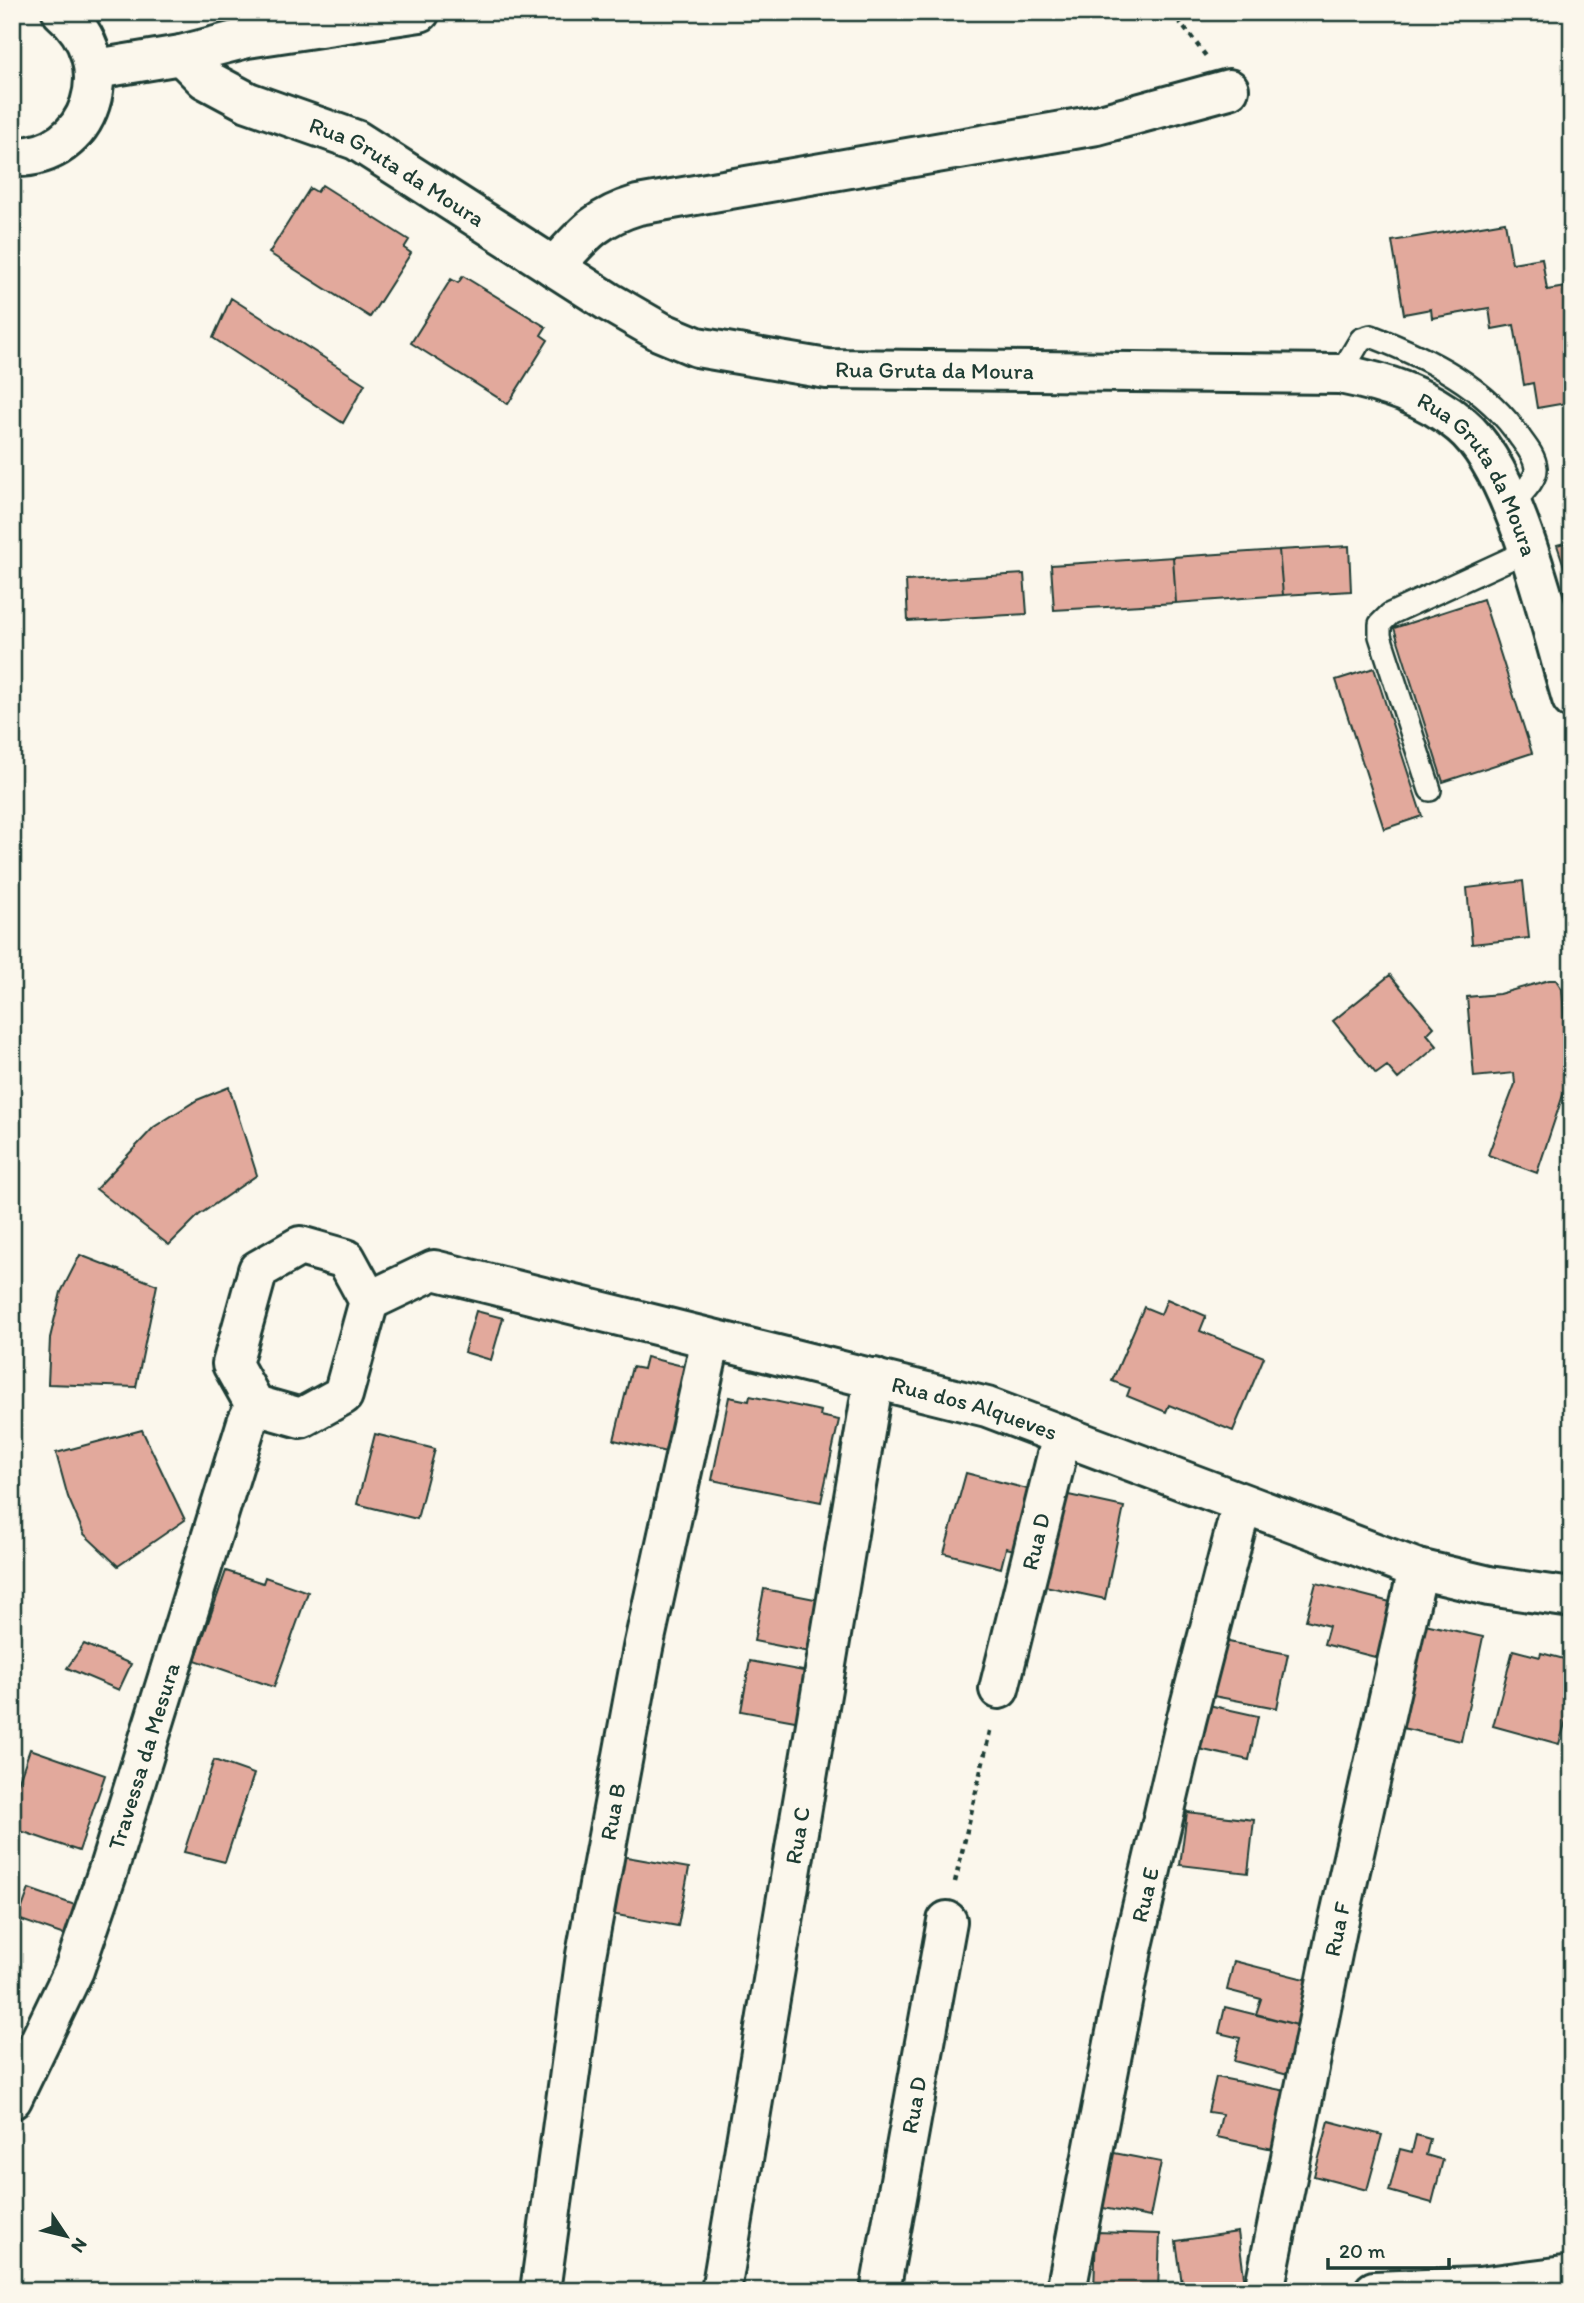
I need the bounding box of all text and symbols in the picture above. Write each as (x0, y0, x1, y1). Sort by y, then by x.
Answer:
street label: Rua Gruta da Moura (306, 111, 490, 233)
street label: Rua Gruta da Moura (835, 355, 1034, 385)
street label: Rua Gruta da Moura (1413, 386, 1544, 560)
street label: Rua dos Alqueves (889, 1370, 1061, 1446)
street label: Rua D (1015, 1510, 1056, 1573)
street label: Travessa da Mesura (101, 1659, 186, 1853)
street label: Rua B (594, 1781, 632, 1843)
street label: Rua C (779, 1804, 816, 1866)
street label: Rua E (1125, 1864, 1165, 1925)
street label: Rua F (1318, 1899, 1357, 1959)
street label: Rua D (895, 2074, 933, 2136)
north arrow (32, 2202, 102, 2272)
scale bar (1328, 2226, 1449, 2270)
text: N (66, 2234, 93, 2257)
text: 20 m (1339, 2238, 1386, 2263)

